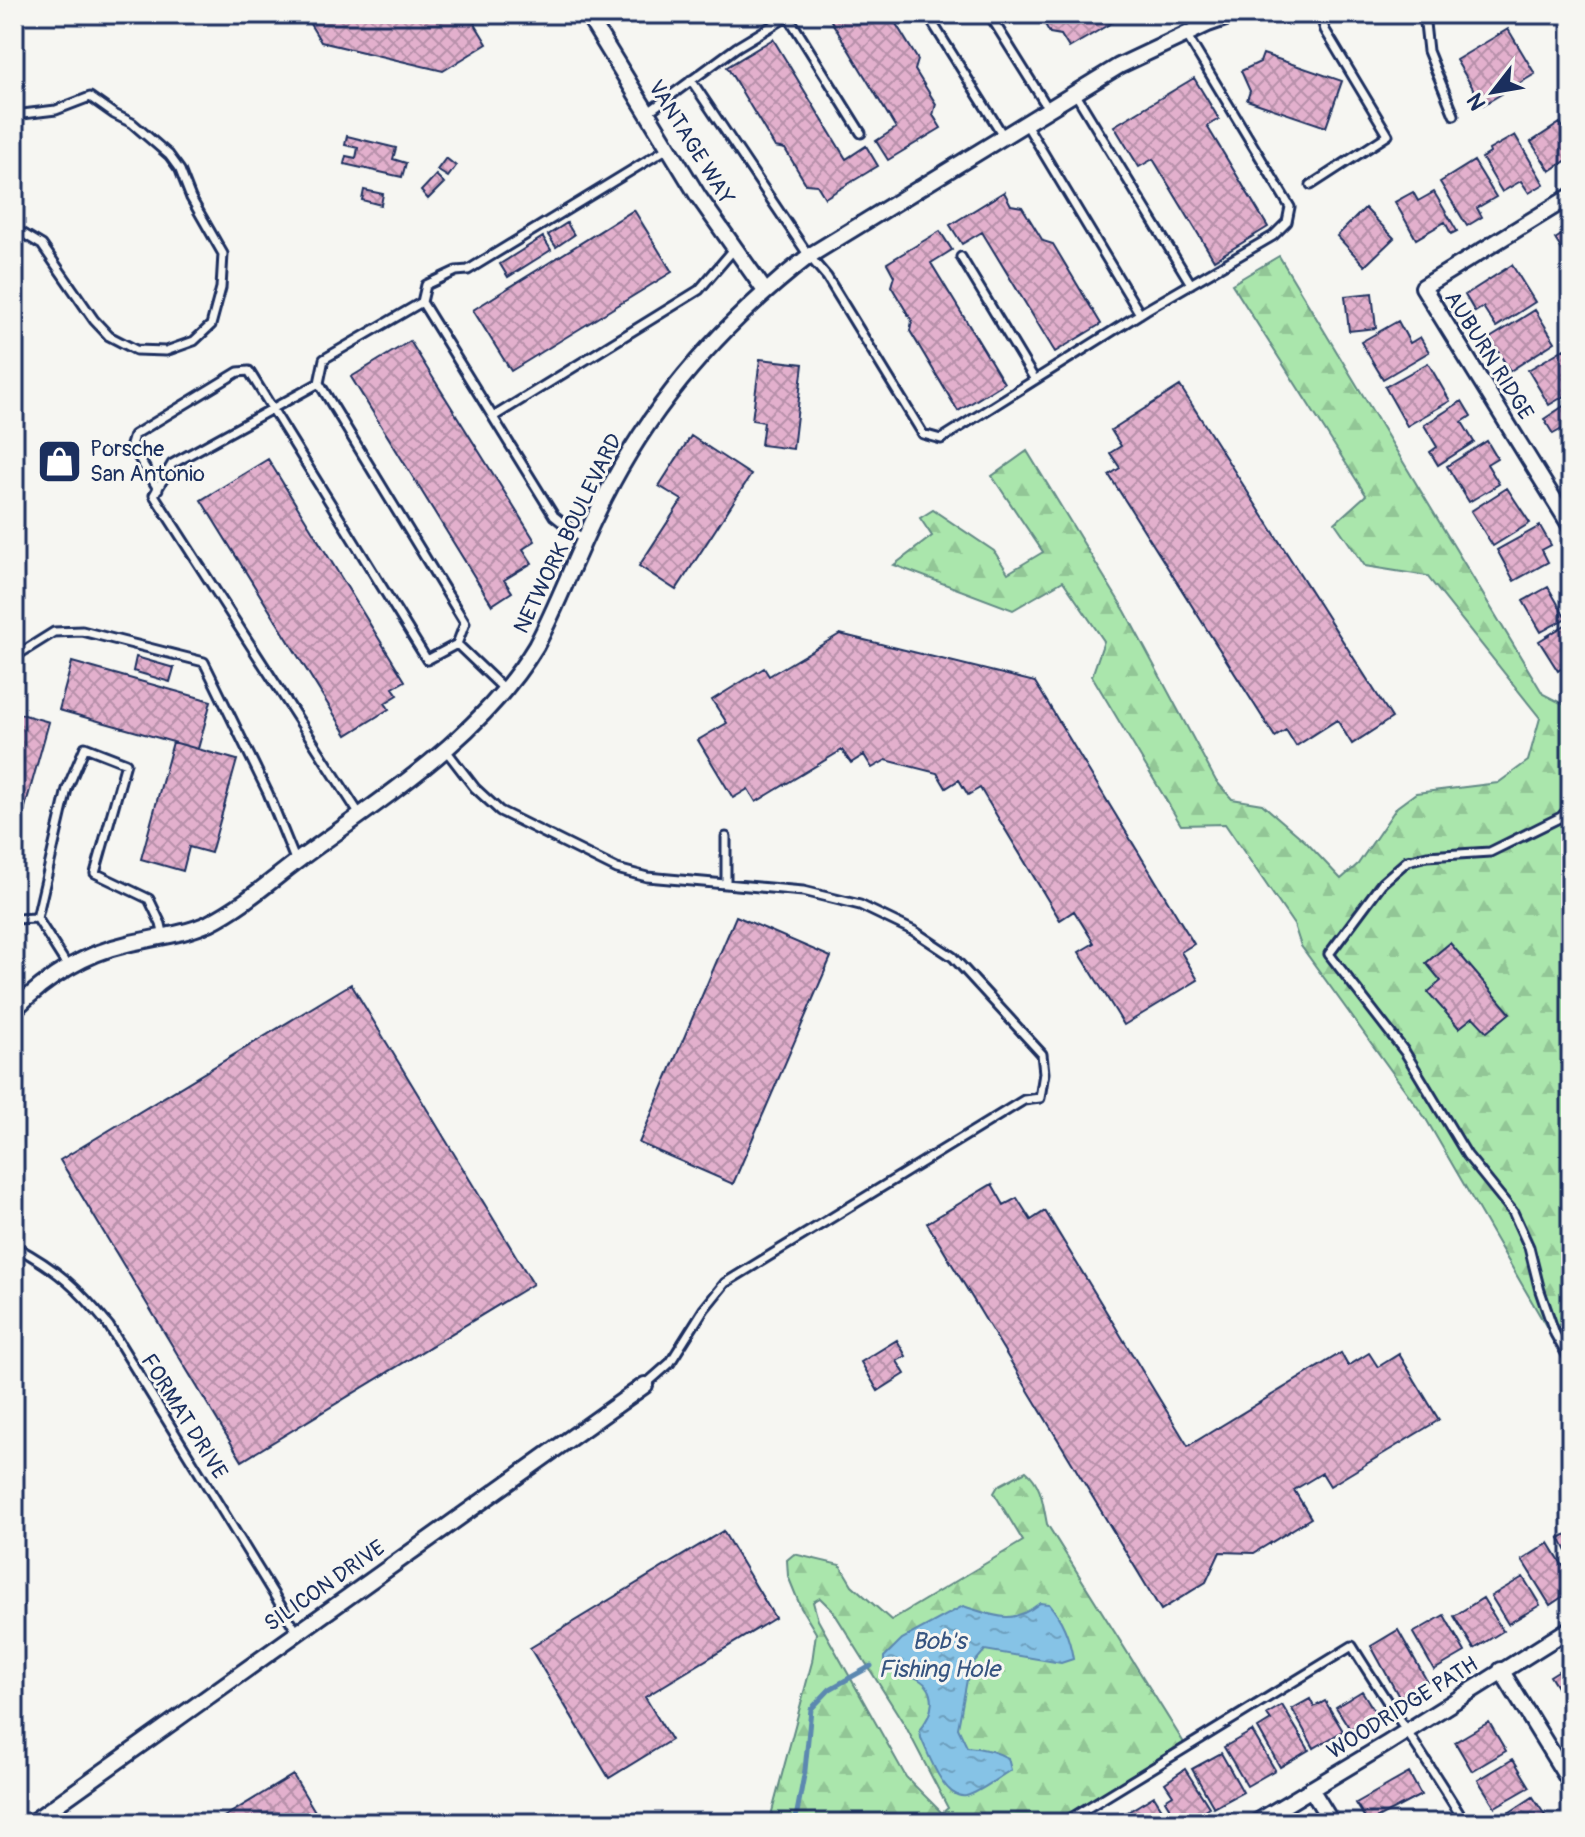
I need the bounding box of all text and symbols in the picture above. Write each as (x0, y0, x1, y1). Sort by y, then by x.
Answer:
north arrow (1453, 52, 1533, 132)
street label: VANTAGE WAY (642, 75, 741, 210)
text: N (1461, 88, 1493, 115)
street label: AUBURN RIDGE (1438, 286, 1540, 425)
street label: NETWORK BOULEVARD (507, 429, 629, 638)
place label: Porsche San Antonio (90, 435, 205, 488)
shop icon: Porsche San Antonio (35, 437, 83, 485)
street label: FORMAT DRIVE (134, 1349, 234, 1484)
street label: SILICON DRIVE (259, 1534, 390, 1638)
water label: Bob's Fishing Hole (878, 1627, 1002, 1684)
street label: WOODRIDGE PATH (1322, 1650, 1483, 1765)

